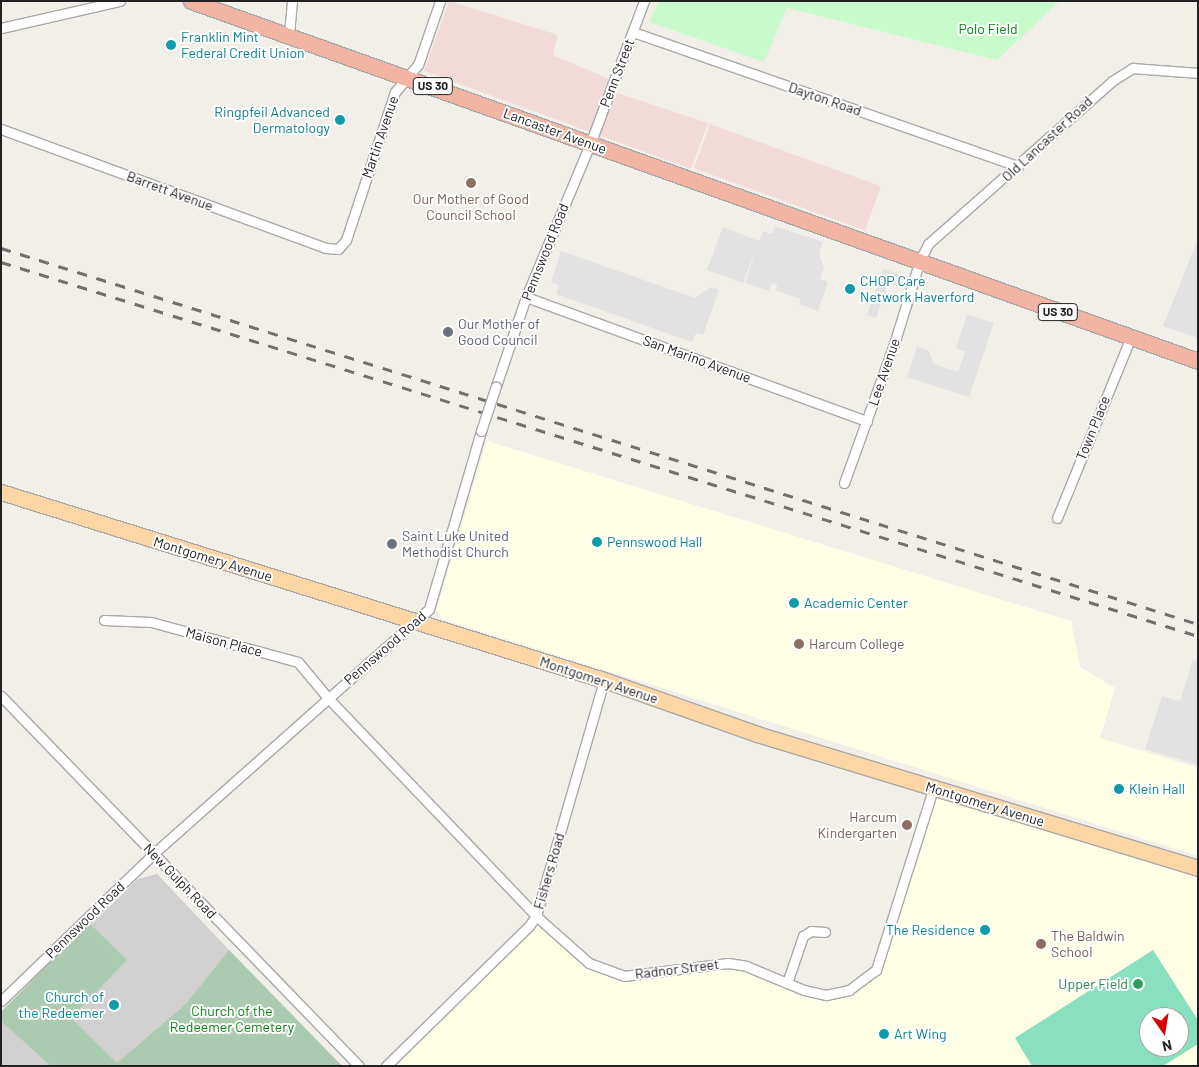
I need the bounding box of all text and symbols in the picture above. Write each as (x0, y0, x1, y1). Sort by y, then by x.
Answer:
park label: Polo Field (958, 21, 1018, 37)
place label: Franklin Mint Federal Credit Union (181, 29, 305, 62)
street label: Penn Street (596, 37, 638, 109)
marker: Franklin Mint Federal Credit Union (165, 39, 177, 51)
road number: US 30 (412, 76, 454, 95)
street label: Dayton Road (786, 79, 864, 119)
street label: Old Lancaster Road (998, 93, 1096, 185)
street label: Martin Avenue (358, 94, 402, 180)
place label: Ringpfeil Advanced Dermatology (214, 104, 330, 136)
street label: Lancaster Avenue (501, 105, 609, 157)
marker: Ringpfeil Advanced Dermatology (334, 114, 346, 126)
street label: Barrett Avenue (124, 168, 216, 214)
marker: Our Mother of Good Council School (465, 177, 477, 189)
place label: Our Mother of Good Council School (413, 191, 529, 223)
street label: Pennswood Road (518, 201, 572, 303)
place label: CHOP Care Network Haverford (860, 273, 974, 306)
marker: CHOP Care Network Haverford (844, 283, 856, 295)
road number: US 30 (1037, 302, 1079, 322)
place label: Our Mother of Good Council (458, 316, 540, 348)
marker: Our Mother of Good Council (442, 326, 454, 338)
street label: San Marino Avenue (641, 332, 753, 386)
street label: Lee Avenue (865, 336, 903, 408)
street label: Town Place (1072, 393, 1114, 463)
place label: Saint Luke United Methodist Church (402, 528, 509, 560)
street label: Montgomery Avenue (151, 533, 275, 585)
place label: Pennswood Hall (607, 534, 702, 550)
marker: Pennswood Hall (591, 536, 603, 548)
marker: Saint Luke United Methodist Church (386, 538, 398, 550)
place label: Academic Center (804, 595, 908, 611)
marker: Academic Center (788, 597, 800, 609)
street label: Pennswood Road (340, 608, 430, 688)
street label: Maison Place (184, 624, 264, 660)
place label: Harcum College (809, 636, 904, 652)
marker: Harcum College (793, 638, 805, 650)
street label: Montgomery Avenue (538, 653, 660, 707)
street label: Montgomery Avenue (923, 778, 1047, 830)
place label: Klein Hall (1129, 781, 1185, 797)
marker: Klein Hall (1113, 783, 1125, 795)
place label: Harcum Kindergarten (818, 809, 897, 842)
marker: Harcum Kindergarten (901, 819, 913, 831)
street label: Fishers Road (530, 831, 568, 911)
street label: New Gulph Road (140, 840, 220, 922)
street label: Pennswood Road (42, 878, 128, 962)
place label: The Residence (886, 922, 975, 938)
marker: The Residence (979, 924, 991, 936)
place label: The Baldwin School (1051, 928, 1125, 960)
marker: The Baldwin School (1035, 938, 1047, 950)
street label: Radnor Street (634, 956, 720, 982)
place label: Upper Field (1058, 976, 1128, 992)
marker: Upper Field (1132, 978, 1144, 990)
place label: Church of the Redeemer (19, 989, 104, 1022)
marker: Church of the Redeemer (108, 999, 120, 1011)
park label: Church of the Redeemer Cemetery (170, 1003, 294, 1036)
north arrow (1139, 1007, 1189, 1057)
place label: Art Wing (894, 1026, 947, 1042)
marker: Art Wing (878, 1028, 890, 1040)
text: N (1161, 1037, 1174, 1055)

